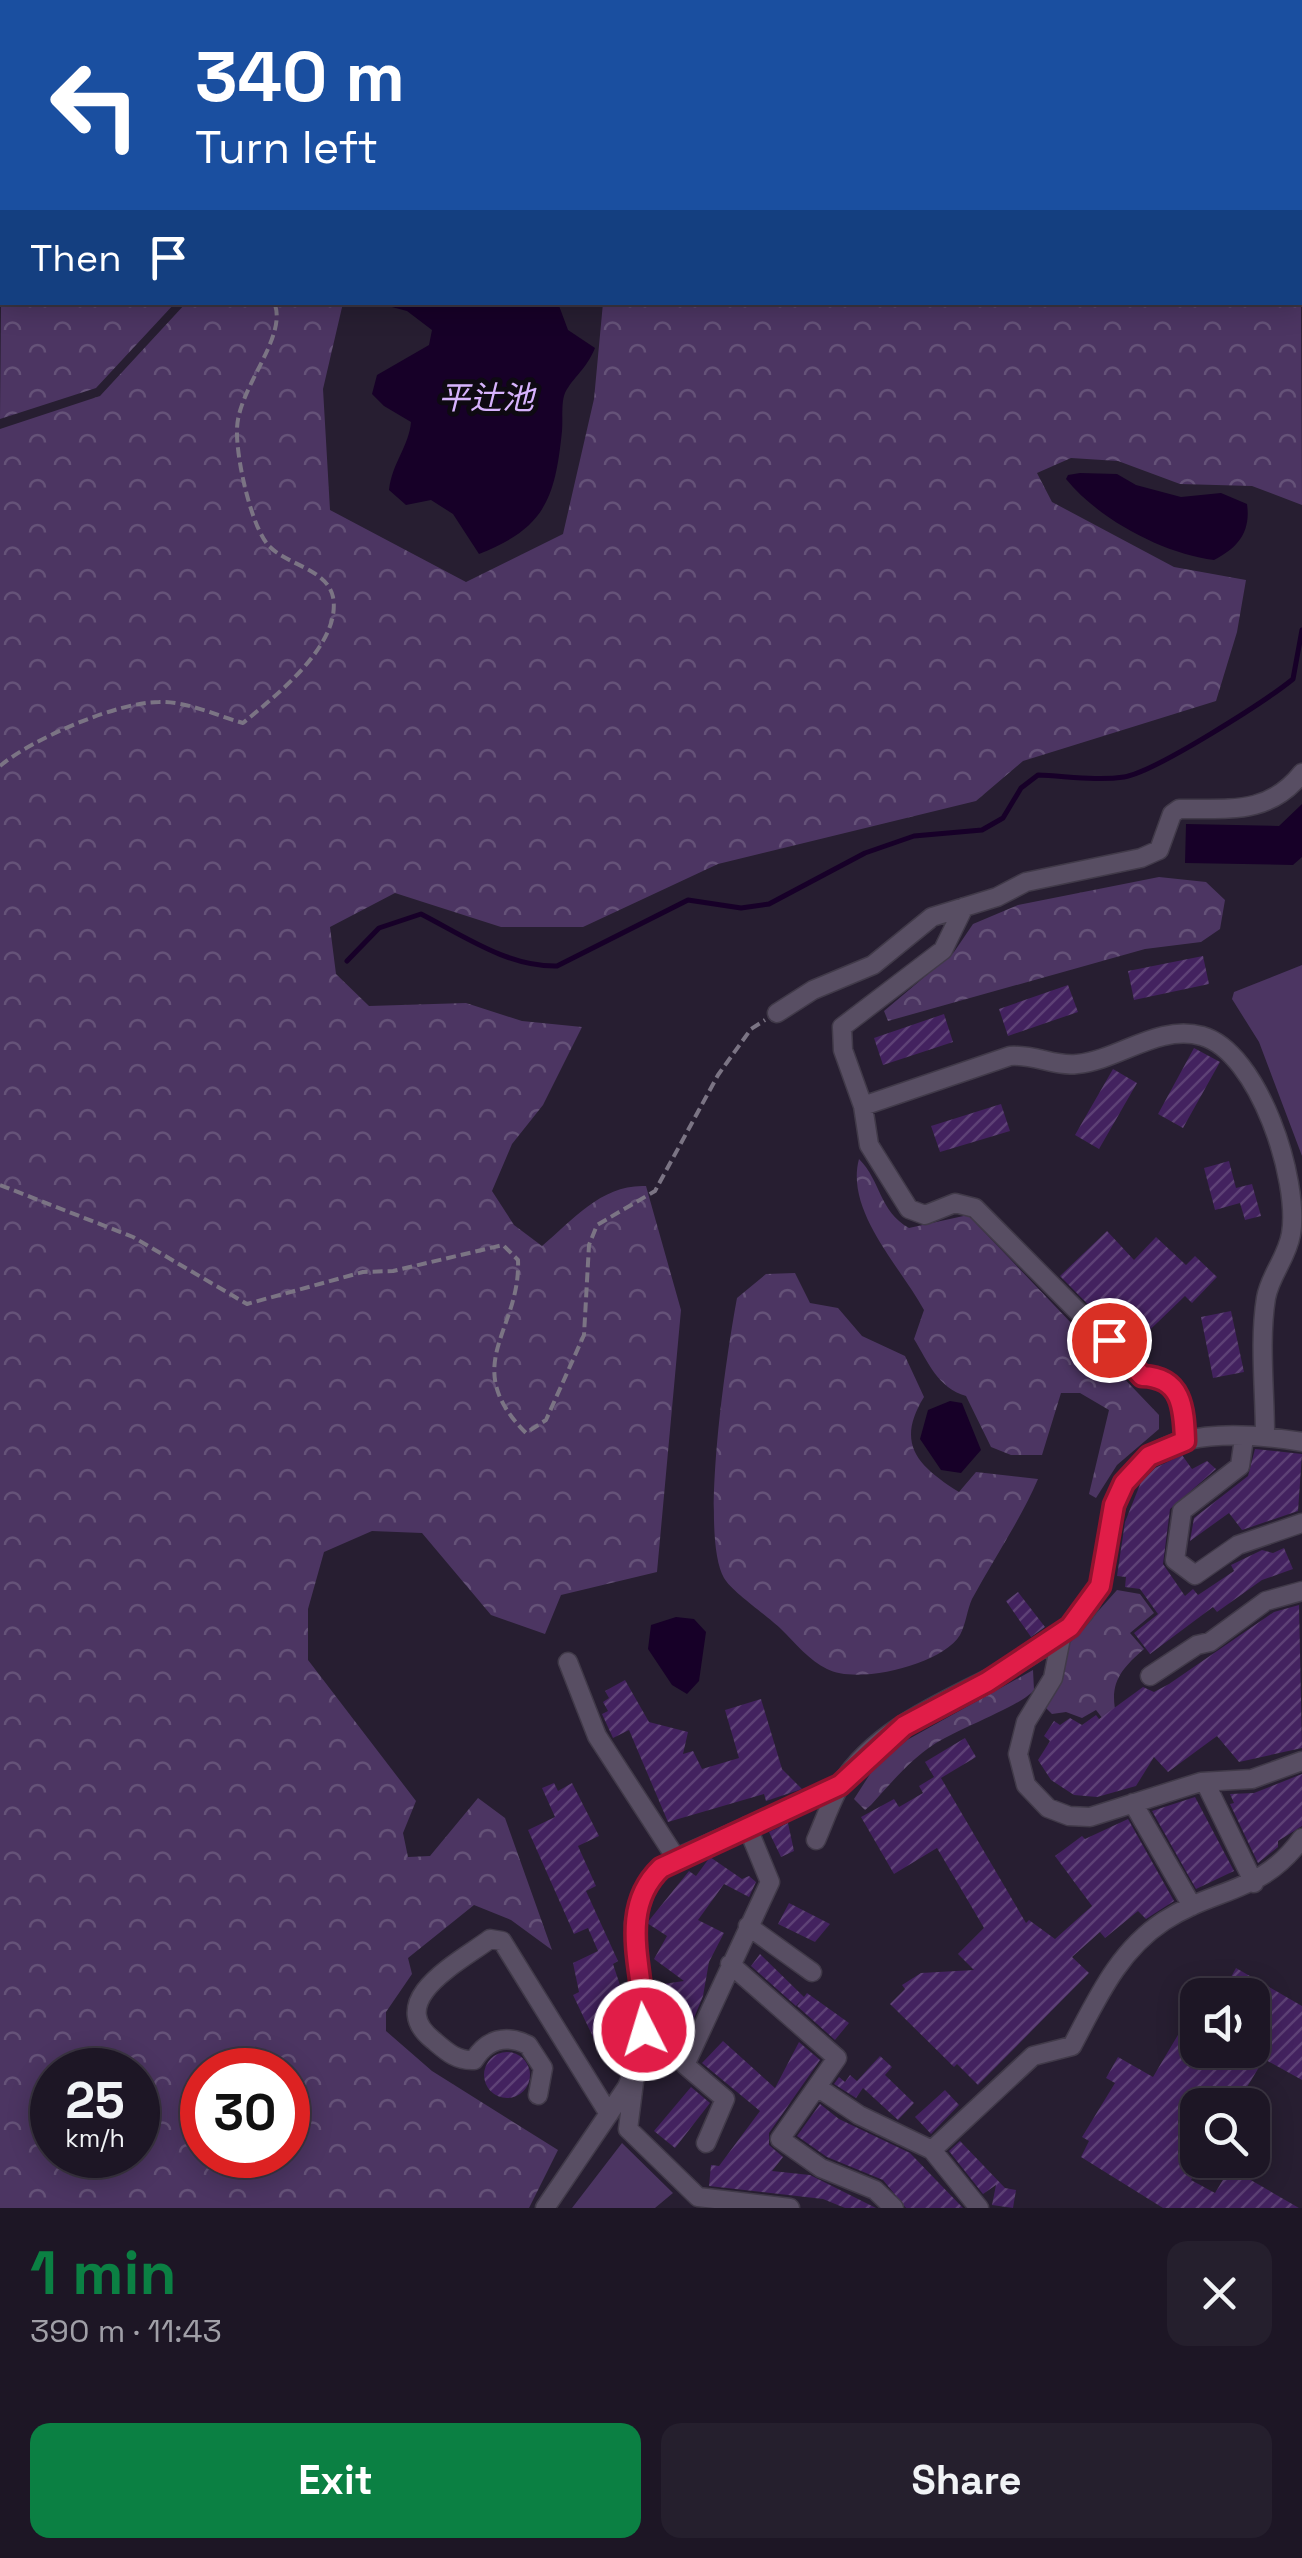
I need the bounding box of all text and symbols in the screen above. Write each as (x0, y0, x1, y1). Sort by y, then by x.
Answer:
text: 340 m (195, 32, 405, 121)
icon: left (30, 40, 160, 170)
text: Turn left (195, 119, 378, 176)
icon: arrive (141, 230, 196, 285)
text: Then (30, 234, 121, 282)
water label: 平辻池 (438, 378, 537, 418)
pin (1067, 1298, 1152, 1383)
icon: arrive (1082, 1313, 1137, 1368)
position arrow (592, 1978, 696, 2082)
map controls (1180, 1978, 1270, 2178)
button: sound (1180, 1978, 1270, 2068)
speed limit sign: 30 (180, 2048, 310, 2178)
text: 25 (65, 2069, 125, 2133)
button: search (1180, 2088, 1270, 2178)
text: km/h (65, 2122, 125, 2154)
text: 1 min (30, 2235, 177, 2312)
button: close (1167, 2241, 1272, 2346)
text: 390 m · 11:43 (30, 2311, 222, 2351)
button: Exit (30, 2423, 641, 2538)
button: Share (661, 2423, 1272, 2538)

